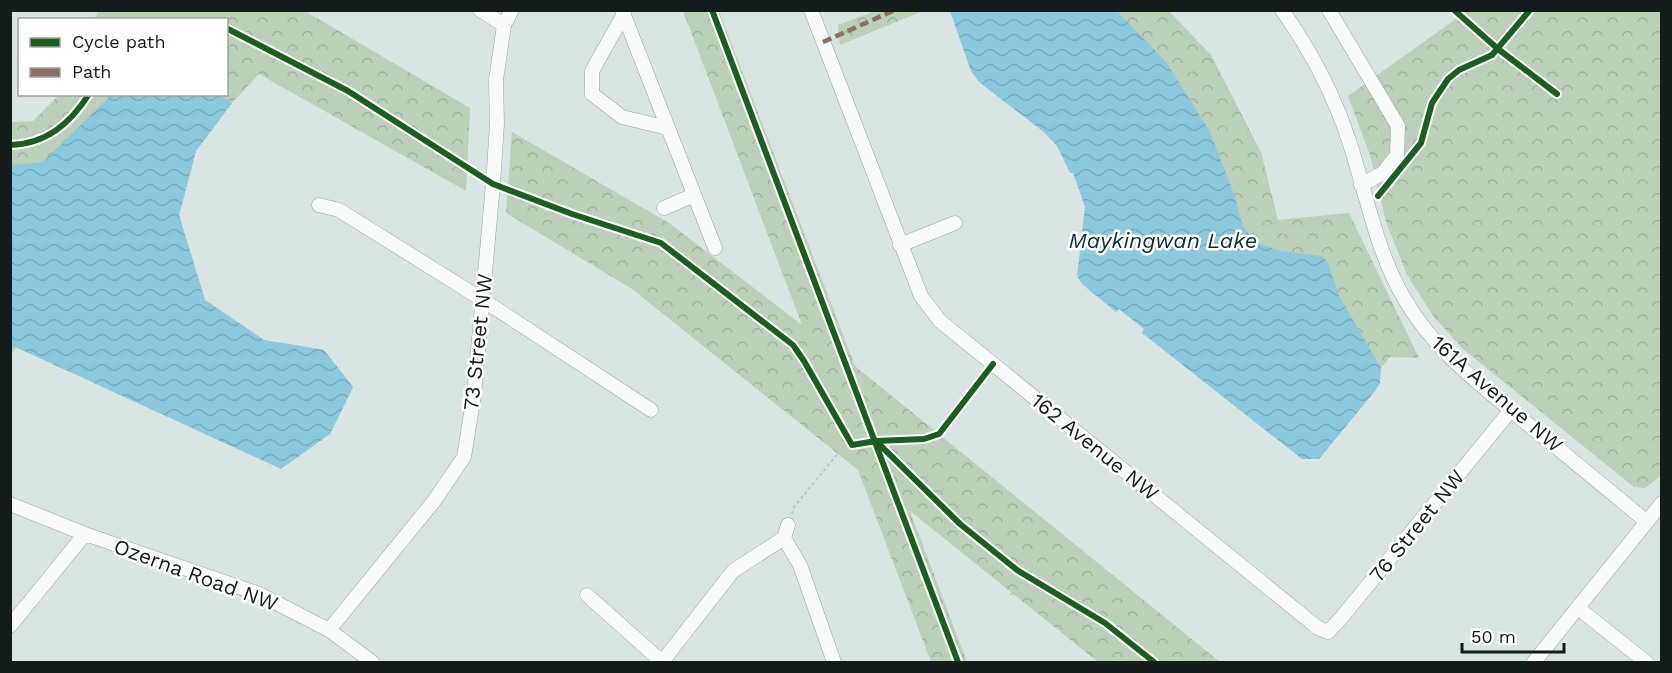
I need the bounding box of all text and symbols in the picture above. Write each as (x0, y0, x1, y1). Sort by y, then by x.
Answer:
legend (18, 18, 228, 96)
text: Cycle path (72, 31, 166, 52)
text: Path (72, 61, 112, 82)
water label: Maykingwan Lake (1069, 228, 1257, 253)
street label: 73 Street NW (458, 272, 497, 411)
street label: 161A Avenue NW (1427, 330, 1568, 457)
street label: 162 Avenue NW (1027, 388, 1164, 506)
street label: 76 Street NW (1364, 464, 1470, 587)
street label: Ozerna Road NW (111, 533, 282, 616)
scale bar (1462, 616, 1564, 654)
text: 50 m (1471, 626, 1516, 647)

